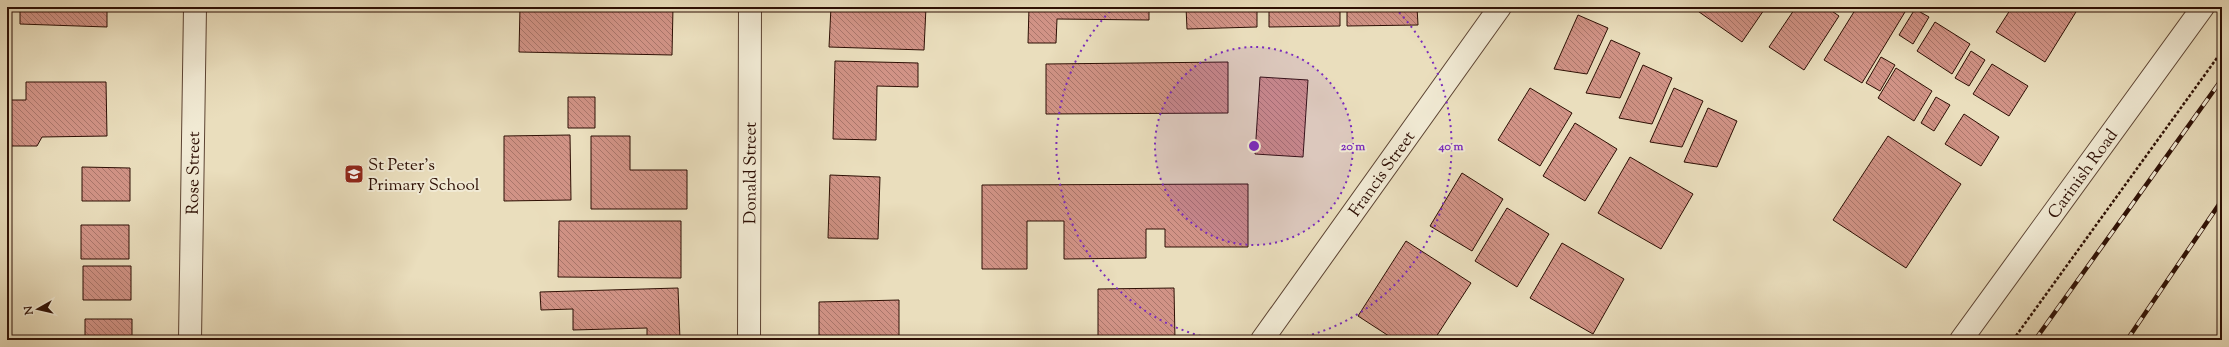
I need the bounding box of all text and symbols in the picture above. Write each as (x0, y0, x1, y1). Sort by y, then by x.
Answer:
street label: Donald Street (739, 122, 764, 224)
street label: Carinish Road (2043, 124, 2125, 224)
street label: Francis Street (1344, 127, 1422, 222)
street label: Rose Street (182, 131, 207, 215)
text: 20 m (1341, 138, 1365, 156)
text: 40 m (1438, 138, 1463, 156)
centre of rings (1247, 139, 1261, 153)
place label: St Peter's Primary School (368, 154, 480, 198)
school or university icon: St Peter's Primary School (343, 163, 365, 185)
north arrow (18, 289, 58, 329)
text: N (21, 305, 38, 317)

